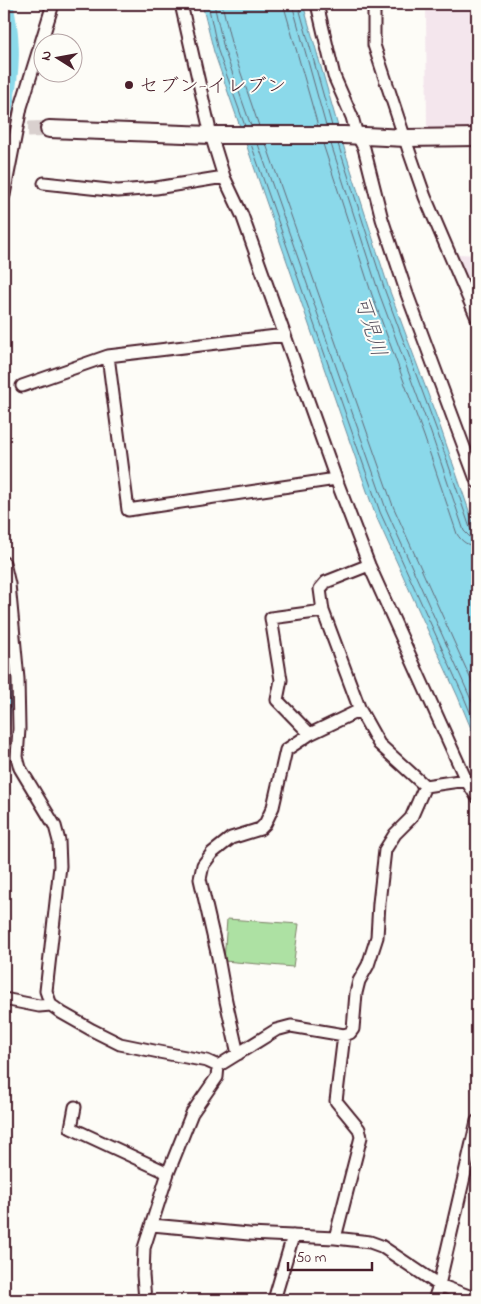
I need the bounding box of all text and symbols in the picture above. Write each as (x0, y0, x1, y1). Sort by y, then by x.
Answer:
north arrow (32, 32, 82, 82)
text: N (36, 49, 58, 62)
place label: セブン-イレブン (139, 73, 287, 102)
marker: セブン-イレブン (123, 79, 135, 91)
water label: 可児川 (346, 292, 393, 361)
scale bar (288, 1239, 372, 1271)
text: 50 m (296, 1247, 327, 1269)

